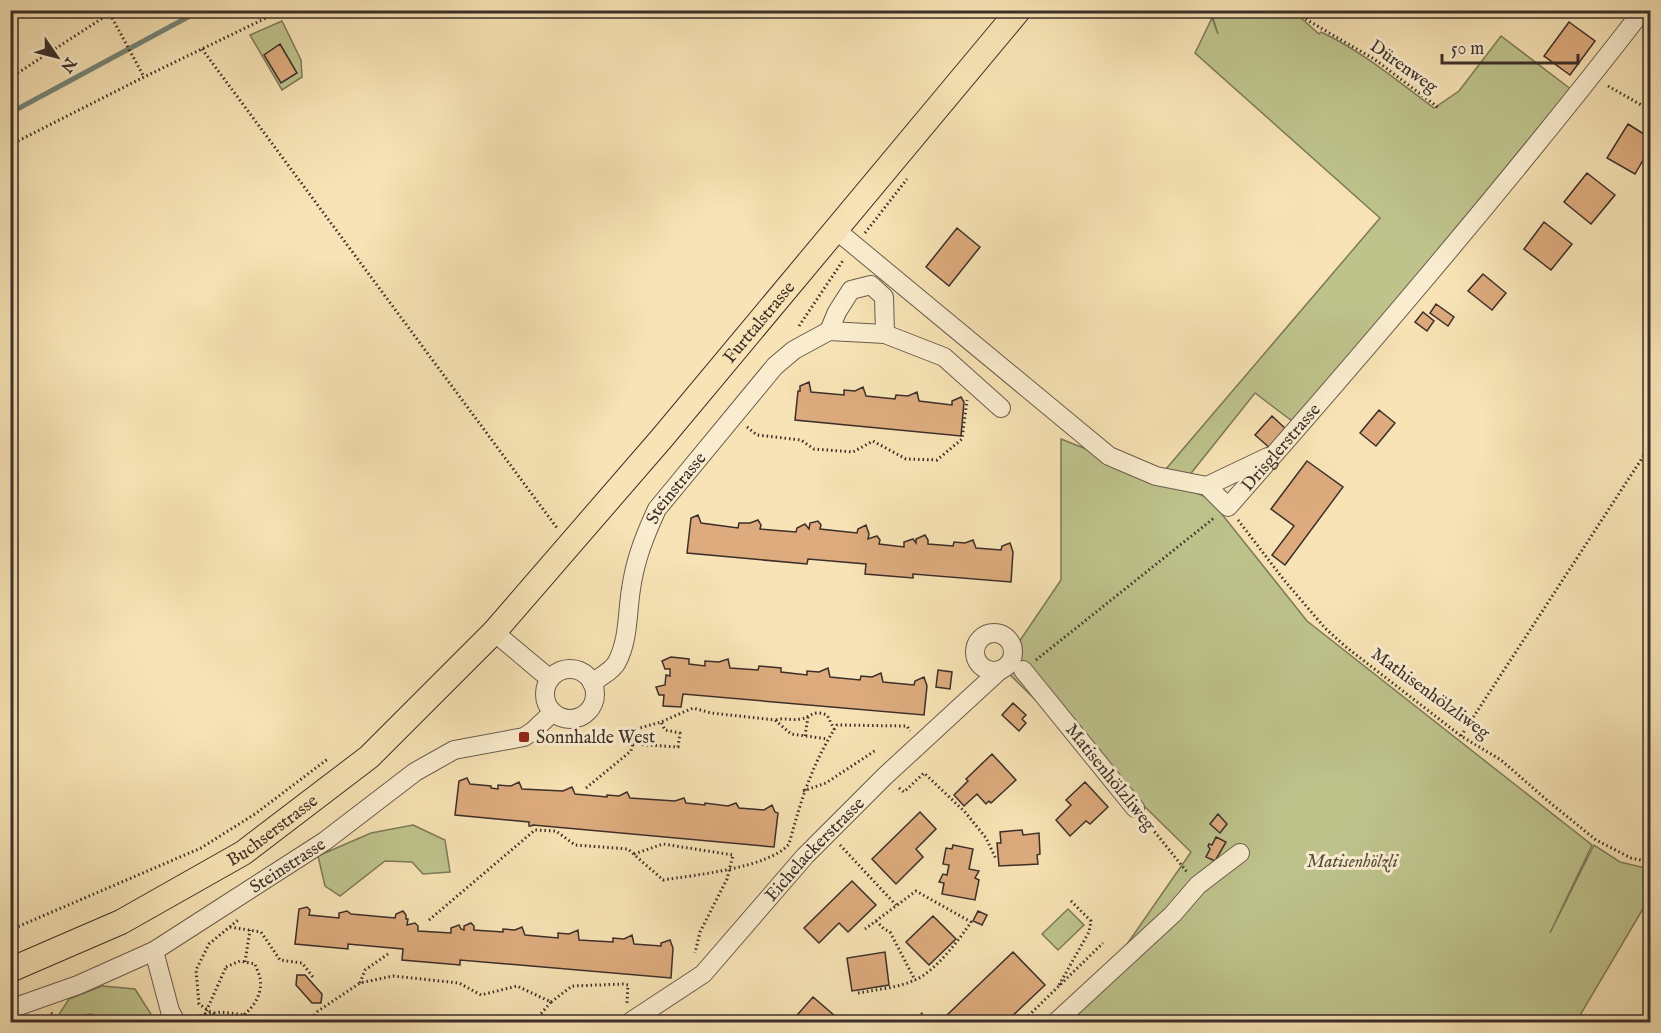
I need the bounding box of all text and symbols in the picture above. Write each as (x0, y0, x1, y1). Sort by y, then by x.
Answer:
north arrow (27, 27, 87, 87)
scale bar (1442, 27, 1578, 65)
street label: Dürenweg (1365, 35, 1442, 99)
text: 50 m (1451, 38, 1484, 61)
text: N (55, 52, 80, 76)
street label: Furttalstrasse (719, 277, 801, 369)
street label: Drisglerstrasse (1237, 399, 1326, 497)
street label: Steinstrasse (642, 448, 712, 528)
street label: Mathisenhölzliweg (1366, 643, 1494, 745)
street label: Matisenhölzliweg (1059, 720, 1160, 837)
place label: Sonnhalde West (536, 727, 655, 750)
marker: Sonnhalde West (517, 730, 531, 744)
street label: Buchserstrasse (223, 790, 323, 873)
street label: Eichelackerstrasse (761, 793, 870, 907)
street label: Steinstrasse (246, 834, 331, 899)
park label: Matisenhölzli (1306, 851, 1399, 874)

